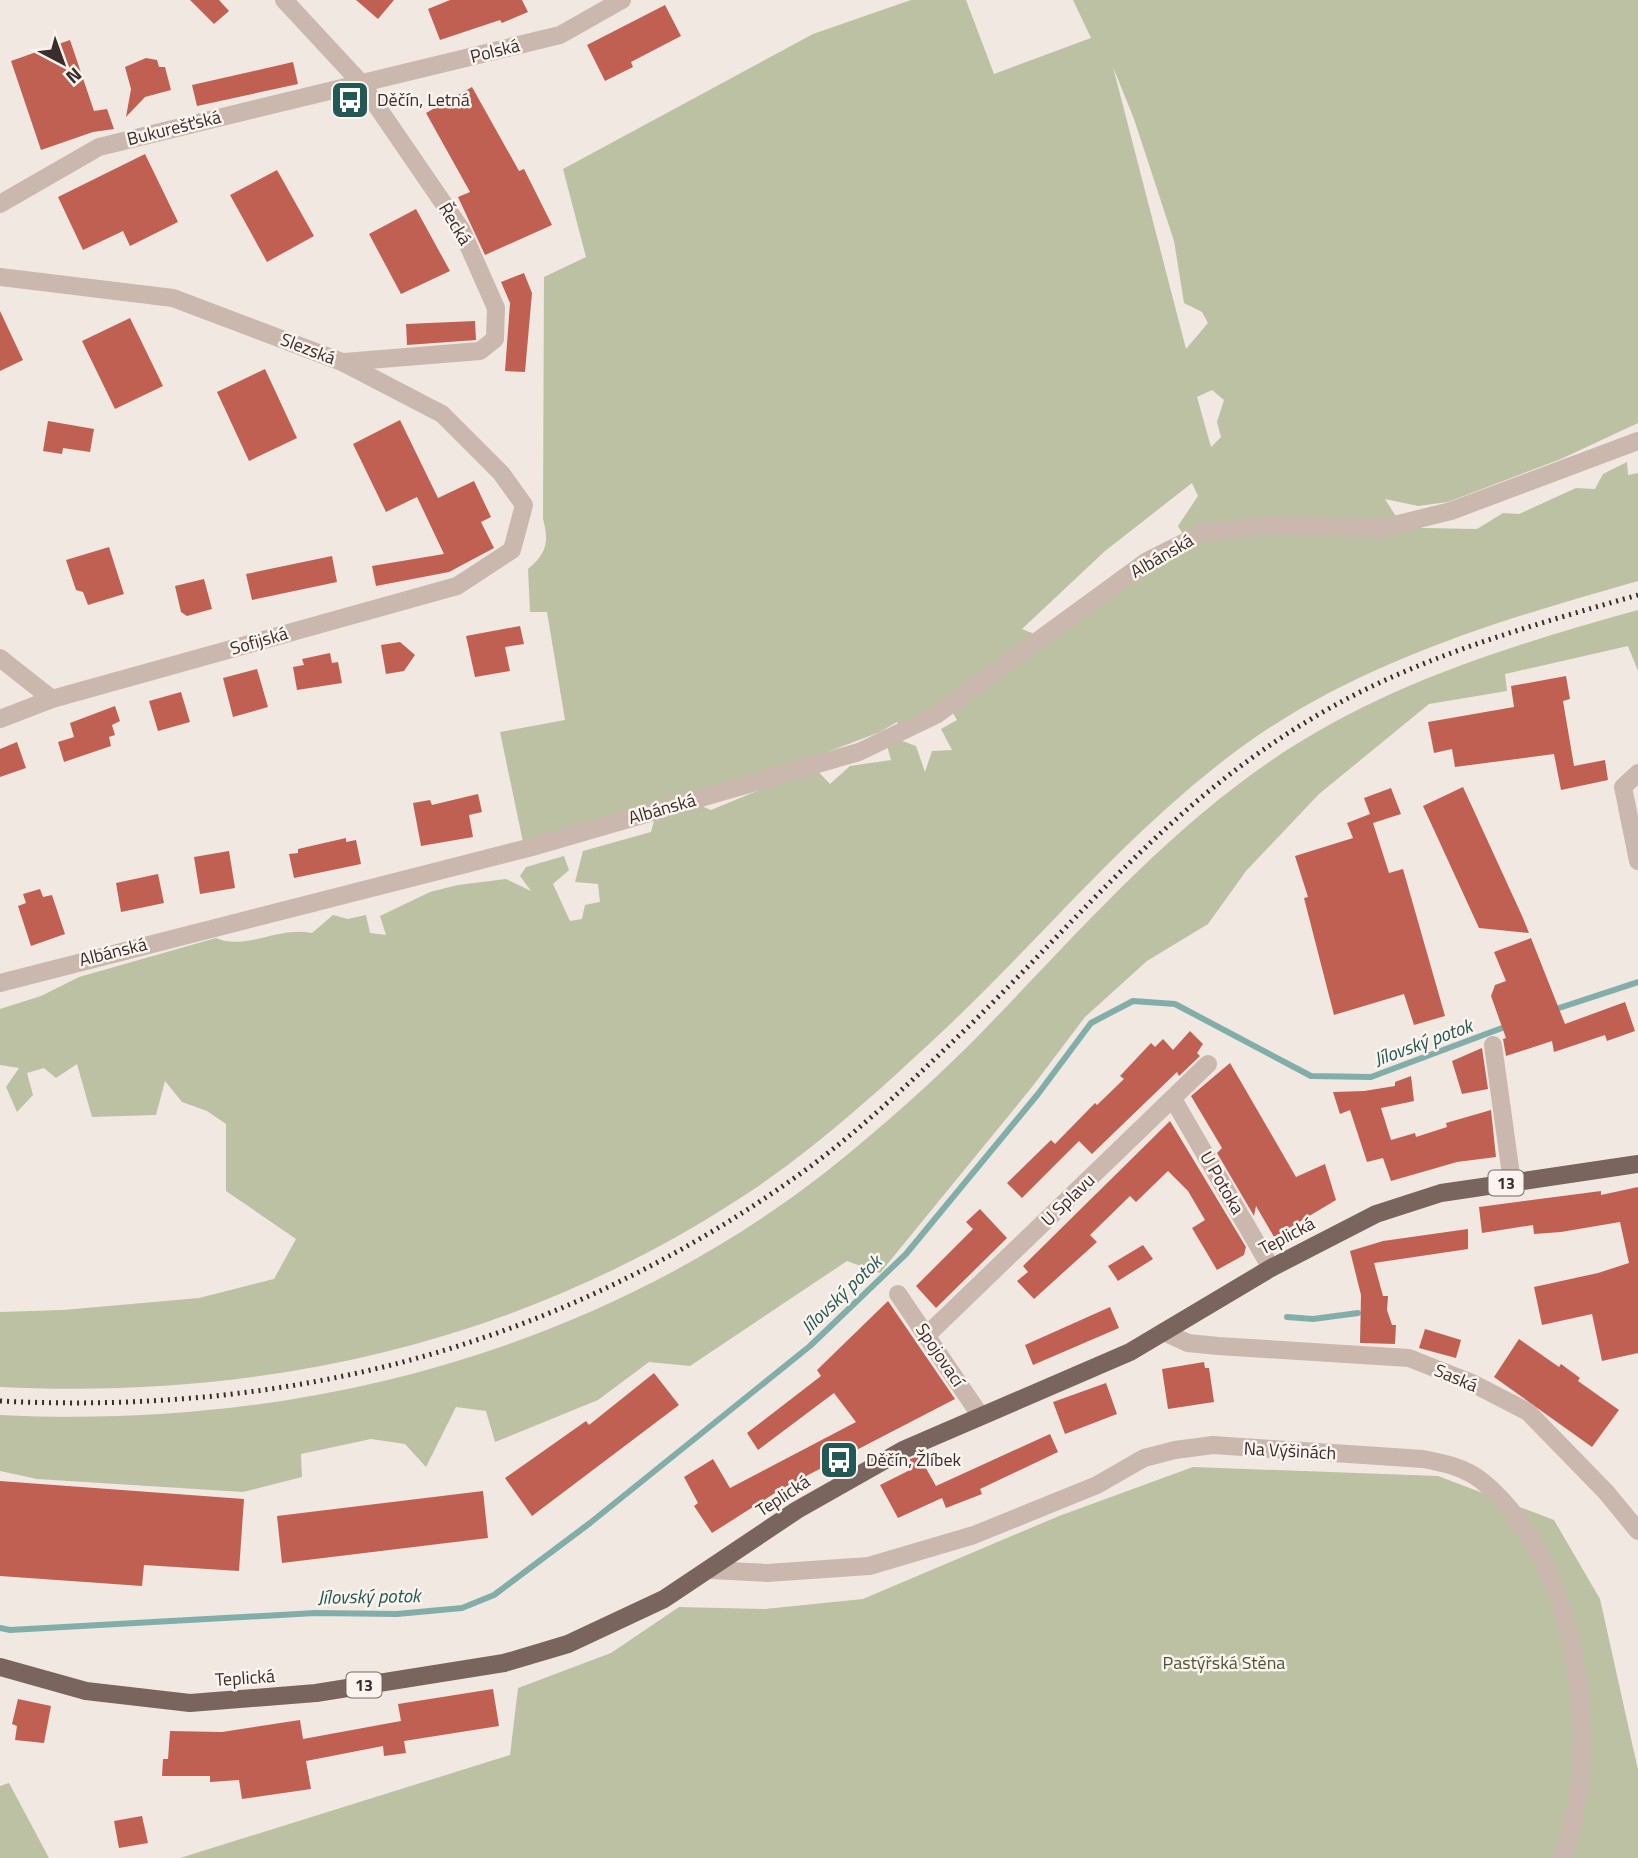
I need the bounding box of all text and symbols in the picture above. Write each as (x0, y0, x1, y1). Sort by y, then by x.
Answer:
north arrow (28, 28, 98, 98)
street label: Polská (467, 31, 523, 70)
text: N (60, 61, 89, 91)
bus stop icon: Děčín, Letná (329, 79, 371, 121)
place label: Děčín, Letná (377, 86, 470, 113)
street label: Bukurešťská (124, 103, 224, 152)
street label: Řecká (432, 197, 479, 250)
street label: Slezská (277, 326, 340, 371)
street label: Albánská (1125, 527, 1198, 585)
street label: Sofijská (227, 619, 291, 662)
street label: Albánská (625, 786, 699, 831)
street label: Albánská (76, 930, 150, 973)
water label: Jílovský potok (1370, 1009, 1479, 1073)
street label: U Potoka (1193, 1146, 1251, 1219)
street label: U Splavu (1034, 1167, 1101, 1232)
road number: 13 (1488, 1170, 1524, 1196)
street label: Teplická (1254, 1210, 1320, 1262)
water label: Jílovský potok (794, 1246, 890, 1340)
street label: Spojovací (909, 1318, 973, 1394)
street label: Saská (1430, 1356, 1482, 1399)
street label: Na Výšinách (1243, 1435, 1337, 1466)
bus stop icon: Děčín, Žlíbek (818, 1439, 860, 1481)
place label: Děčín, Žlíbek (866, 1446, 962, 1473)
street label: Teplická (750, 1468, 815, 1523)
water label: Jílovský potok (317, 1580, 423, 1611)
park label: Pastýřská Stěna (1163, 1649, 1285, 1676)
street label: Teplická (214, 1662, 276, 1693)
road number: 13 (346, 1672, 382, 1698)

